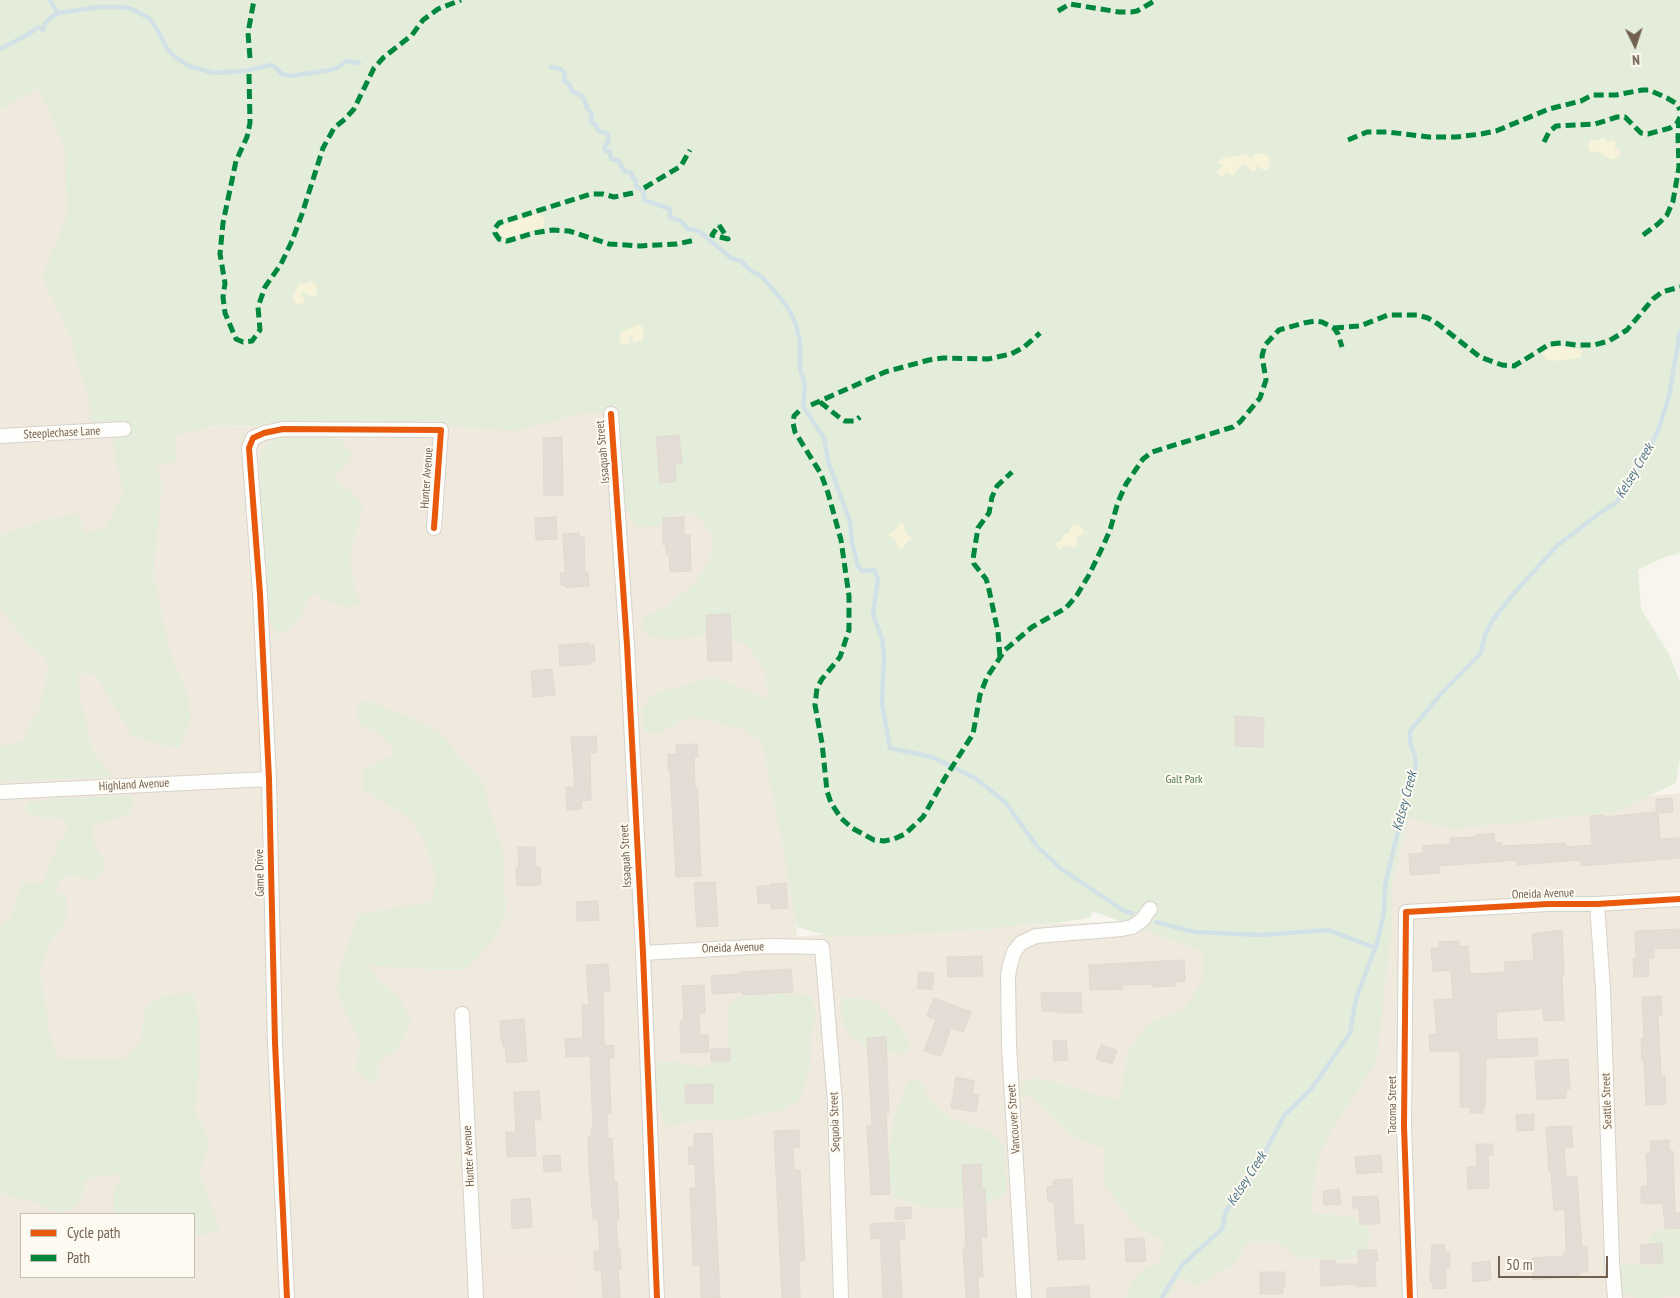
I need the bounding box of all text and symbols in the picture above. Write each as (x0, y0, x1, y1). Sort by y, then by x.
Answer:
north arrow (1610, 20, 1660, 70)
text: N (1632, 51, 1640, 69)
street label: Issaquah Street (593, 420, 613, 484)
street label: Steeplechase Lane (23, 424, 101, 442)
water label: Kelsey Creek (1612, 441, 1658, 501)
street label: Hunter Avenue (418, 447, 436, 509)
water label: Kelsey Creek (1389, 769, 1421, 833)
park label: Galt Park (1165, 773, 1203, 787)
street label: Highland Avenue (98, 776, 170, 794)
street label: Issaquah Street (617, 824, 635, 888)
street label: Game Drive (252, 849, 268, 897)
street label: Oneida Avenue (1512, 886, 1574, 902)
street label: Oneida Avenue (702, 940, 764, 956)
street label: Seattle Street (1599, 1072, 1615, 1130)
street label: Tacoma Street (1386, 1076, 1400, 1134)
street label: Vancouver Street (1004, 1084, 1024, 1154)
street label: Sequoia Street (827, 1092, 843, 1152)
street label: Hunter Avenue (460, 1125, 478, 1187)
water label: Kelsey Creek (1223, 1149, 1271, 1209)
legend (20, 1213, 195, 1278)
text: Cycle path (67, 1223, 120, 1242)
scale bar (1500, 1246, 1610, 1278)
text: Path (67, 1248, 90, 1267)
text: 50 m (1506, 1255, 1532, 1274)

